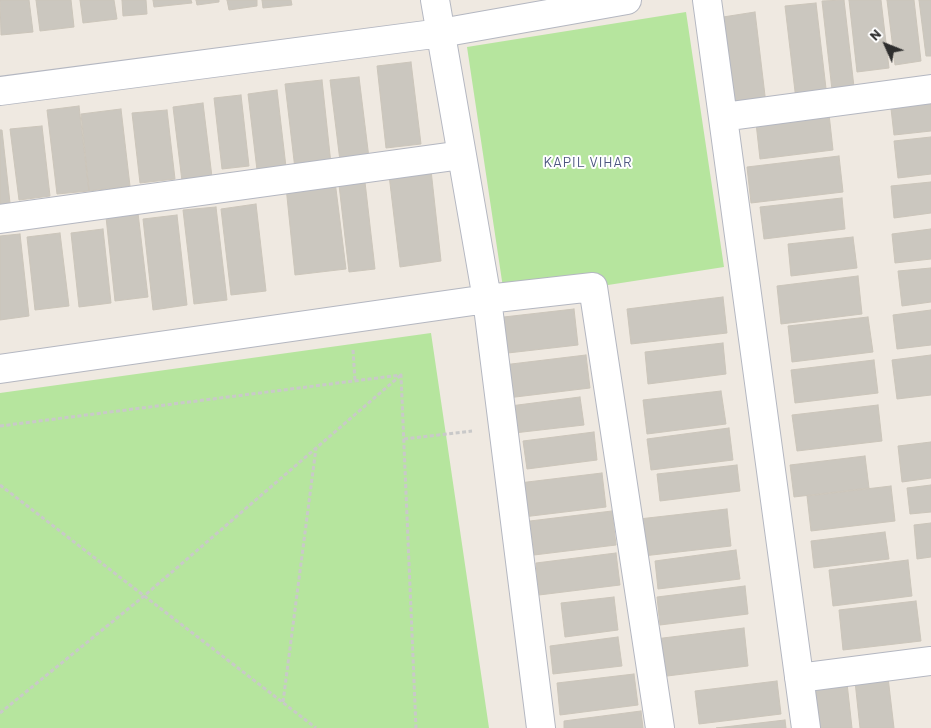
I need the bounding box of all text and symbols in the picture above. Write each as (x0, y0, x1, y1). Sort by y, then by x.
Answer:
north arrow (861, 20, 911, 70)
text: N (866, 25, 884, 43)
district label: KAPIL VIHAR (542, 154, 634, 170)

